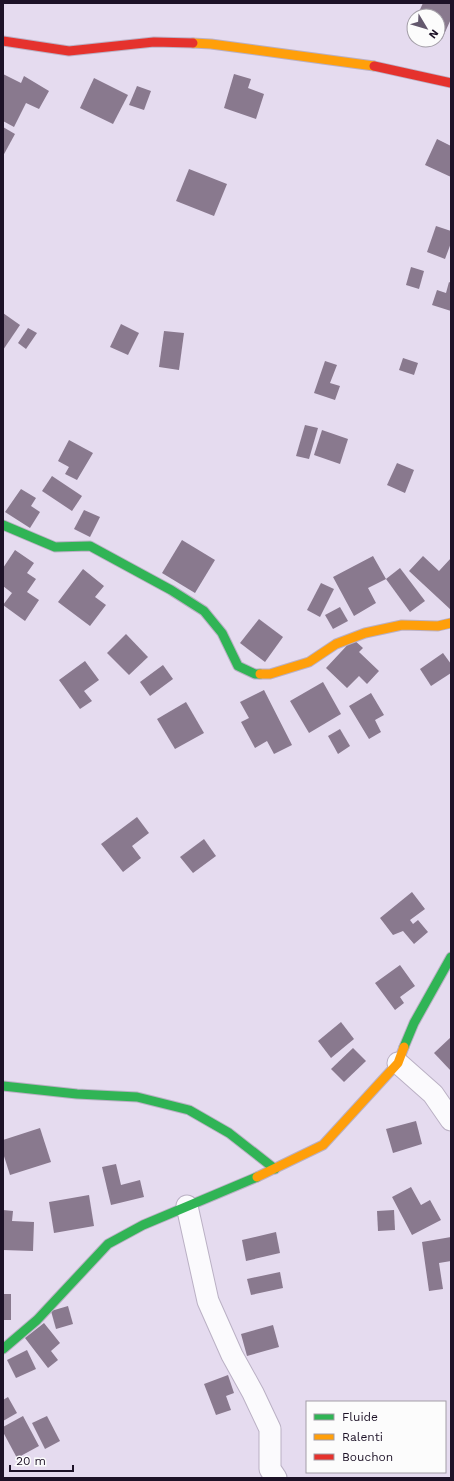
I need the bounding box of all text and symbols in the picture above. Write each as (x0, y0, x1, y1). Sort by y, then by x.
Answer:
north arrow (406, 8, 446, 48)
text: N (426, 27, 441, 41)
legend (306, 1401, 446, 1473)
text: Fluide (342, 1410, 378, 1424)
text: Ralenti (342, 1430, 383, 1444)
scale bar (10, 1447, 73, 1473)
text: Bouchon (342, 1450, 393, 1464)
text: 20 m (16, 1454, 46, 1468)

